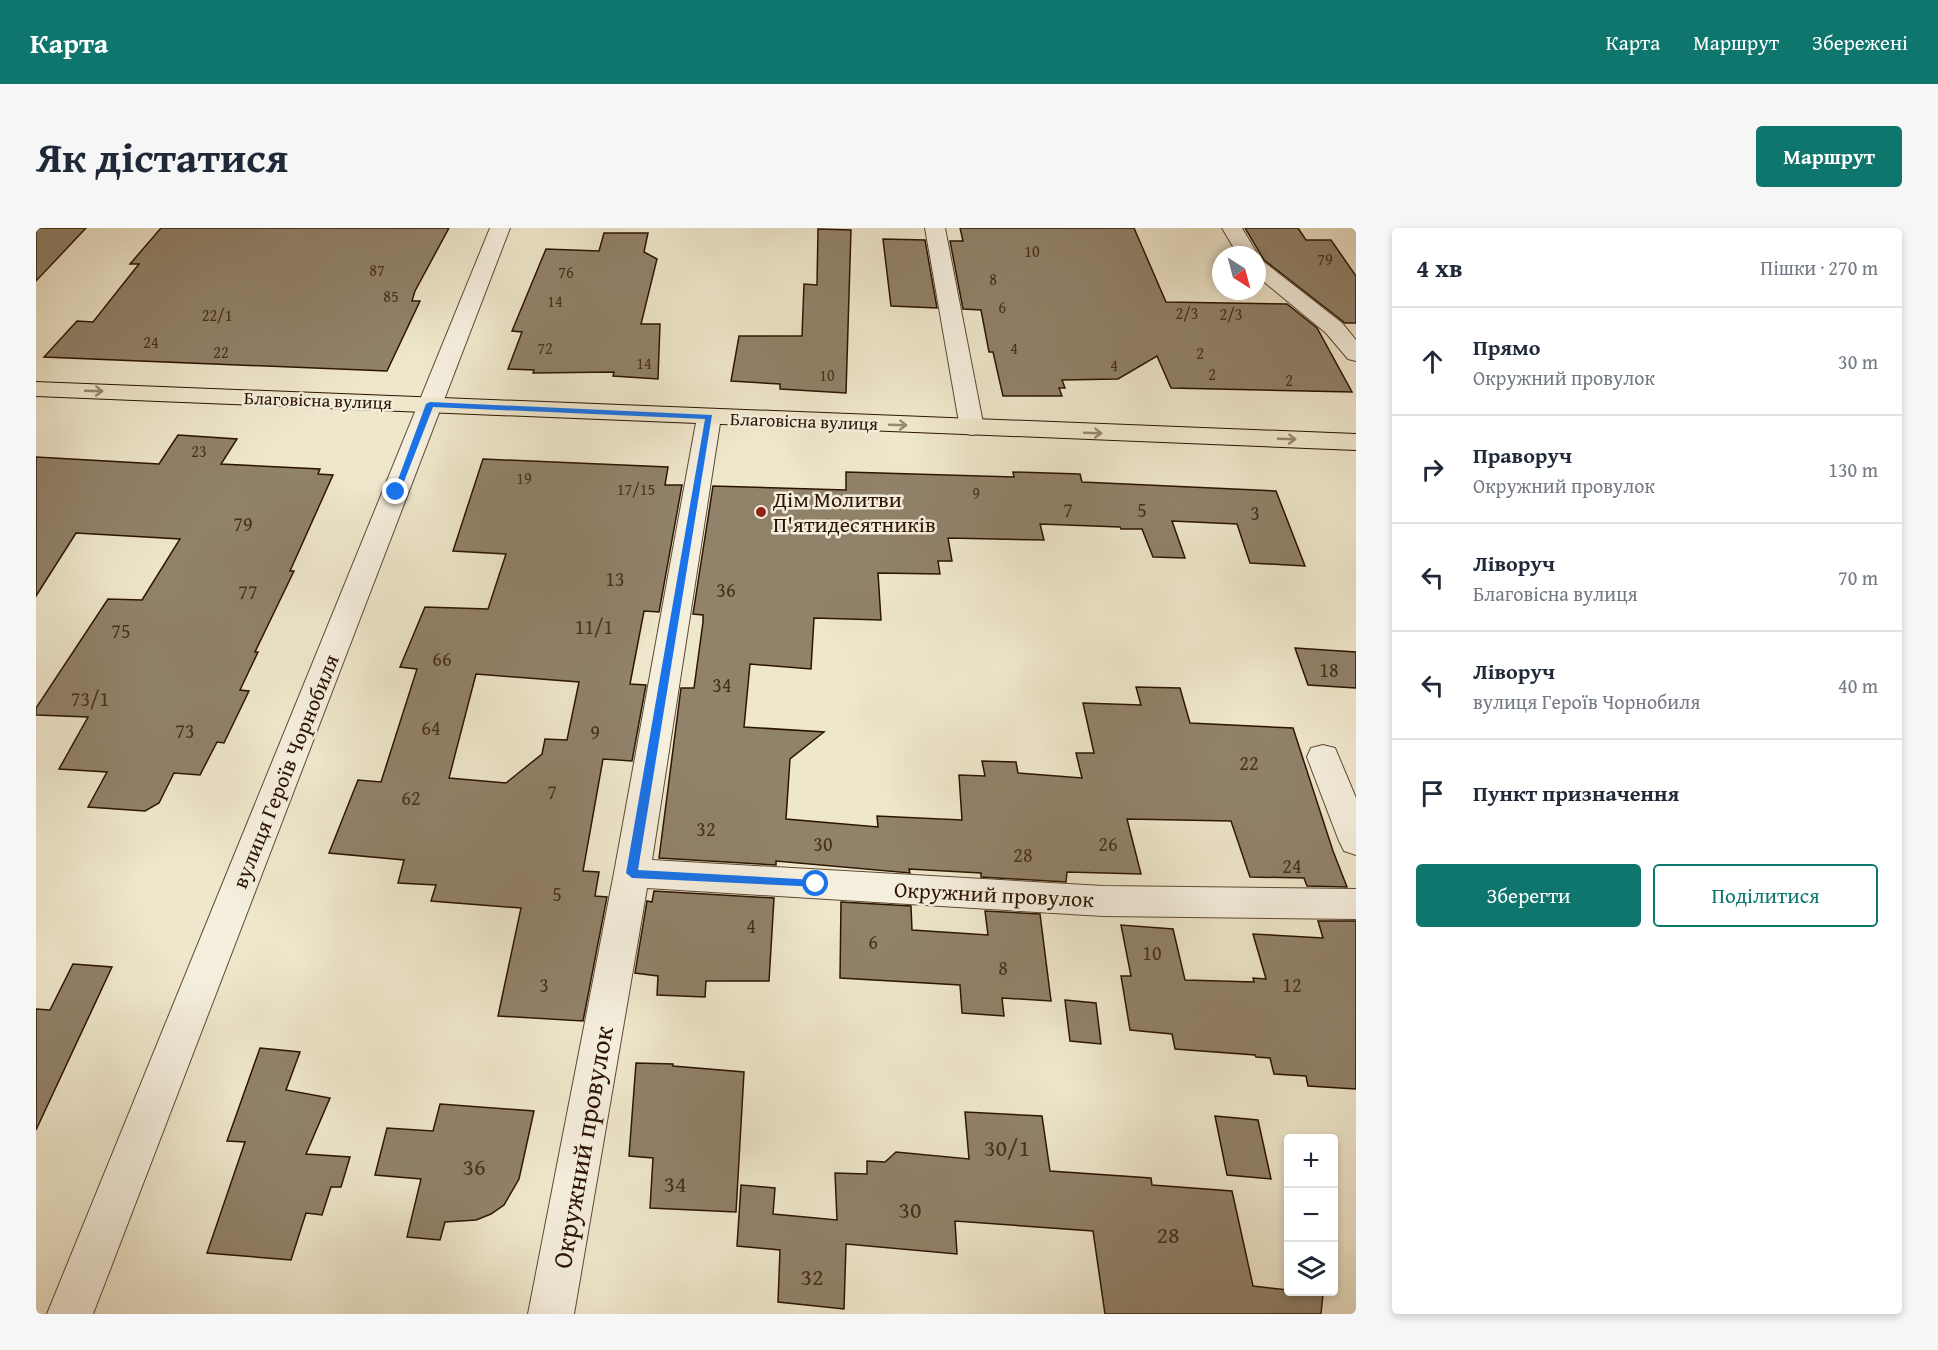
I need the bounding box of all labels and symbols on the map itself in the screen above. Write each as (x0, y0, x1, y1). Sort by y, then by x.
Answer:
house number: 10 (1024, 239, 1040, 263)
north arrow (1212, 246, 1266, 300)
house number: 79 (1317, 247, 1333, 271)
house number: 87 (369, 258, 385, 282)
house number: 76 (558, 260, 574, 284)
house number: 8 (989, 267, 997, 291)
house number: 85 (383, 284, 399, 308)
house number: 14 (547, 289, 563, 313)
house number: 6 (998, 295, 1006, 319)
house number: 2/3 (1176, 301, 1198, 325)
house number: 2/3 (1220, 302, 1242, 326)
house number: 22/1 (202, 303, 232, 327)
house number: 24 (143, 330, 159, 354)
house number: 72 (537, 336, 553, 360)
house number: 4 (1010, 336, 1018, 360)
house number: 22 (213, 340, 229, 364)
house number: 2 (1196, 341, 1204, 365)
house number: 14 (636, 351, 652, 375)
house number: 4 (1110, 353, 1118, 377)
house number: 2 (1208, 362, 1216, 386)
house number: 10 (819, 363, 835, 387)
house number: 2 (1285, 368, 1293, 392)
street label: Благовісна вулиця (243, 384, 393, 416)
one-way arrow (84, 385, 104, 396)
street label: Благовісна вулиця (729, 405, 879, 437)
one-way arrow (887, 420, 907, 431)
one-way arrow (1082, 427, 1102, 438)
one-way arrow (1277, 434, 1297, 445)
house number: 23 (191, 439, 207, 463)
house number: 19 (516, 466, 532, 490)
house number: 17/15 (617, 477, 655, 501)
route end (382, 478, 408, 504)
house number: 9 (972, 481, 980, 505)
place label: Дім Молитви П'ятидесятників (772, 483, 936, 540)
house number: 7 (1063, 495, 1073, 524)
house number: 5 (1137, 495, 1147, 524)
house number: 3 (1250, 498, 1260, 527)
marker: Дім Молитви П'ятидесятників (754, 505, 768, 519)
house number: 79 (233, 509, 253, 538)
house number: 13 (605, 564, 625, 593)
house number: 36 (716, 575, 736, 604)
house number: 77 (238, 577, 258, 606)
house number: 11/1 (575, 612, 613, 641)
house number: 75 (111, 616, 131, 645)
house number: 66 (432, 644, 452, 673)
street label: вулиця Героїв Чорнобиля (223, 649, 347, 893)
house number: 18 (1319, 655, 1339, 684)
house number: 34 (712, 670, 732, 699)
house number: 73/1 (71, 684, 109, 713)
house number: 64 (421, 713, 441, 742)
house number: 73 (175, 716, 195, 745)
house number: 9 (590, 717, 600, 746)
house number: 22 (1239, 748, 1259, 777)
house number: 7 (547, 777, 557, 806)
house number: 62 (401, 783, 421, 812)
house number: 32 (696, 814, 716, 843)
house number: 30 (813, 829, 833, 858)
house number: 26 (1098, 829, 1118, 858)
house number: 28 (1013, 840, 1033, 869)
house number: 24 (1282, 851, 1302, 880)
route start (802, 870, 828, 896)
street label: Окружний провулок (893, 873, 1095, 915)
house number: 5 (552, 879, 562, 908)
house number: 4 (746, 911, 756, 940)
house number: 6 (868, 927, 878, 956)
house number: 10 (1142, 938, 1162, 967)
house number: 8 (998, 953, 1008, 982)
house number: 3 (539, 970, 549, 999)
house number: 12 (1282, 970, 1302, 999)
street label: Окружний провулок (541, 1022, 623, 1271)
house number: 30/1 (984, 1130, 1030, 1165)
house number: 36 (462, 1149, 486, 1184)
house number: 34 (663, 1166, 687, 1201)
house number: 30 (898, 1192, 922, 1227)
house number: 28 (1156, 1217, 1180, 1252)
house number: 32 (800, 1259, 824, 1294)

